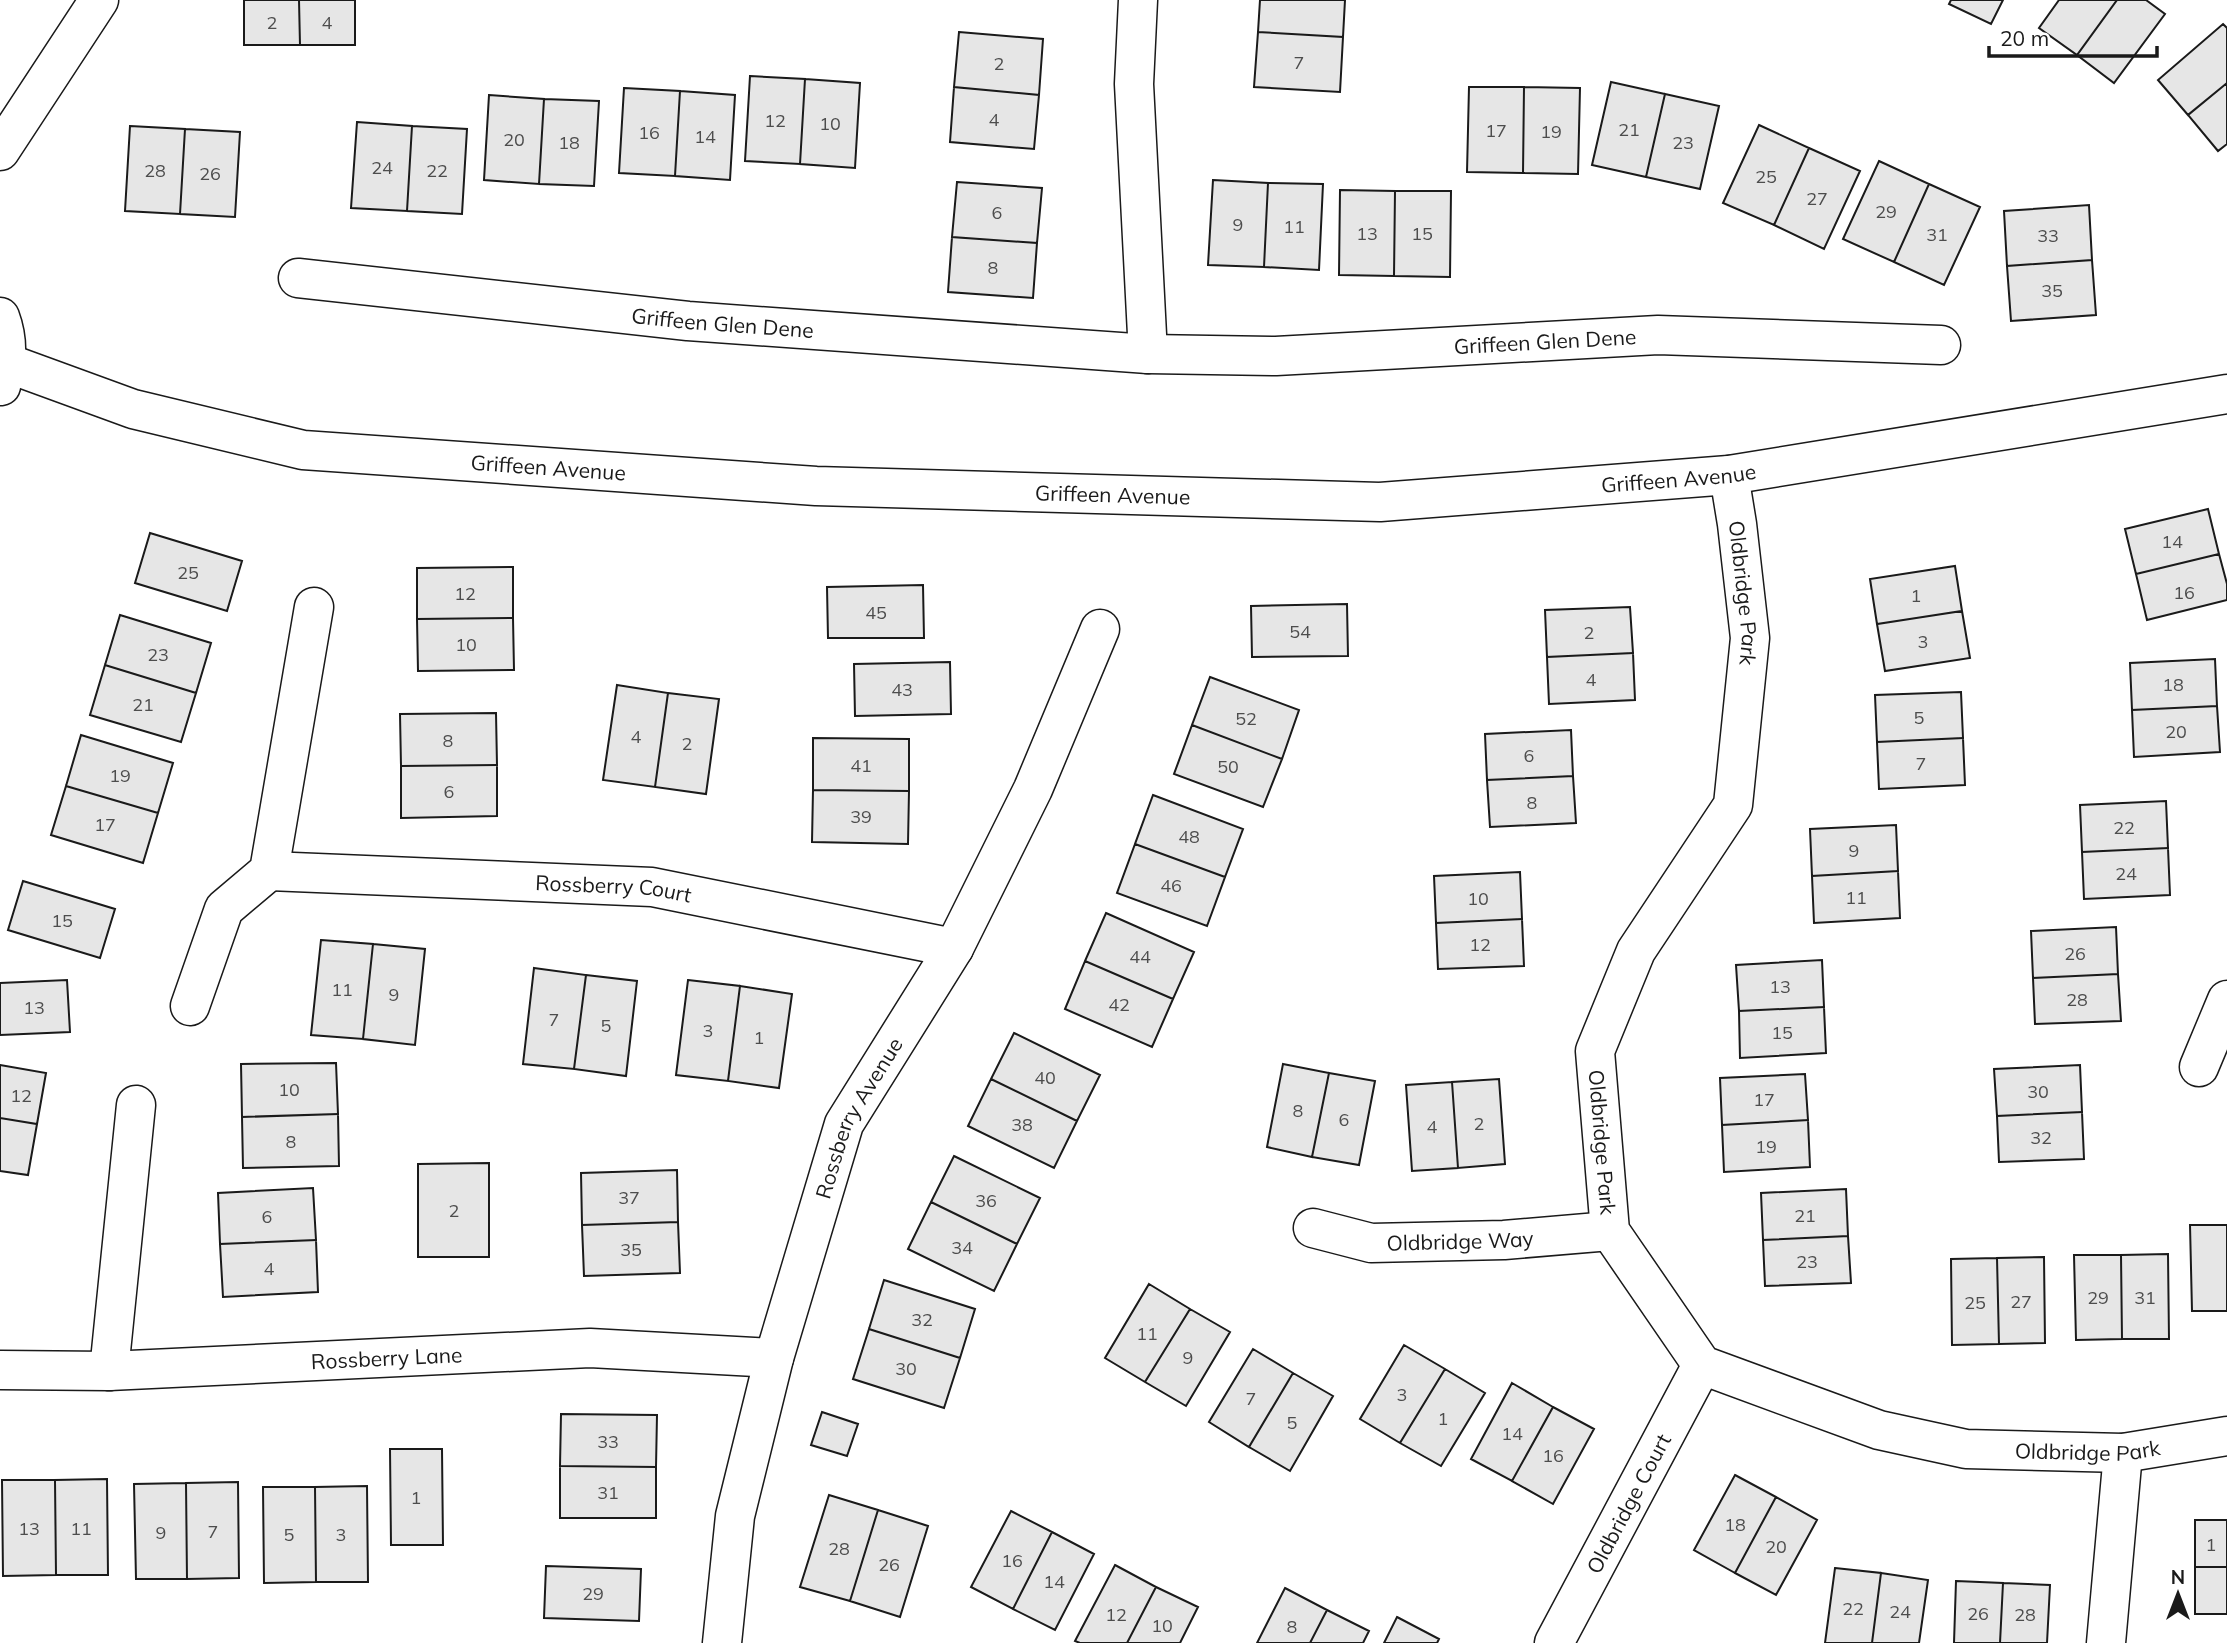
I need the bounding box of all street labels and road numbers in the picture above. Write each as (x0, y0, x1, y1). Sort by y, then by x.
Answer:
street label: Griffeen Glen Dene (630, 302, 815, 343)
street label: Griffeen Glen Dene (1453, 323, 1637, 359)
street label: Griffeen Avenue (470, 449, 627, 486)
street label: Griffeen Avenue (1600, 458, 1758, 498)
street label: Griffeen Avenue (1035, 479, 1191, 510)
street label: Oldbridge Park (1724, 519, 1763, 667)
street label: Rossberry Court (535, 869, 694, 908)
street label: Rossberry Avenue (809, 1032, 908, 1202)
street label: Oldbridge Park (1584, 1068, 1622, 1216)
street label: Oldbridge Way (1386, 1225, 1535, 1256)
street label: Rossberry Lane (310, 1341, 463, 1374)
street label: Oldbridge Court (1580, 1429, 1676, 1578)
street label: Oldbridge Park (2015, 1434, 2162, 1466)

